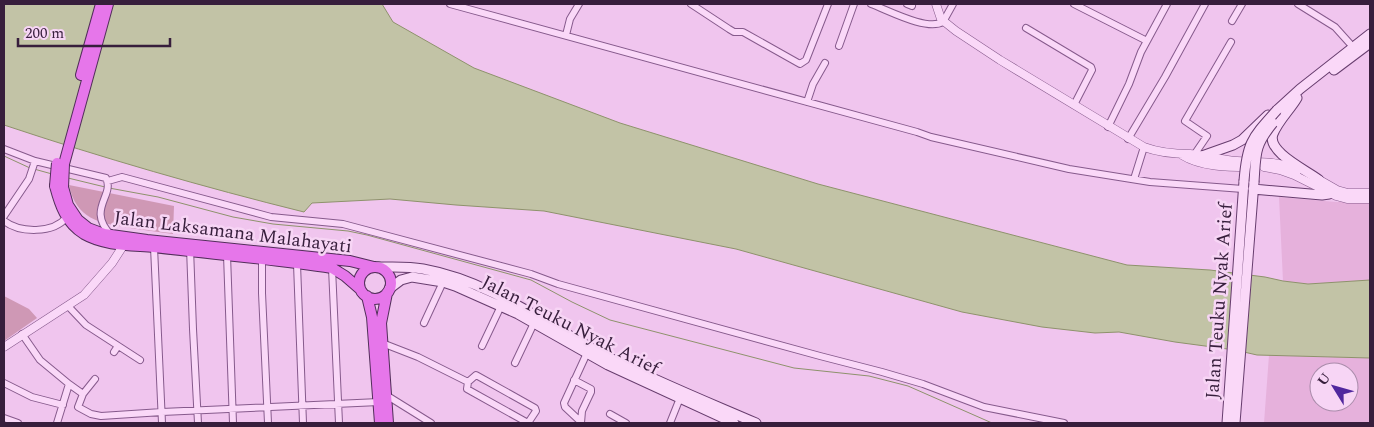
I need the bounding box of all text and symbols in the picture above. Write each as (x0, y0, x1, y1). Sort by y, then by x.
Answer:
scale bar (18, 15, 170, 47)
text: 200 m (25, 22, 64, 45)
street label: Jalan Teuku Nyak Arief (1198, 201, 1241, 400)
street label: Jalan Laksamana Malahayati (112, 203, 354, 261)
street label: Jalan Teuku Nyak Arief (476, 268, 666, 384)
north arrow (1309, 362, 1359, 412)
text: U (1312, 368, 1336, 390)

